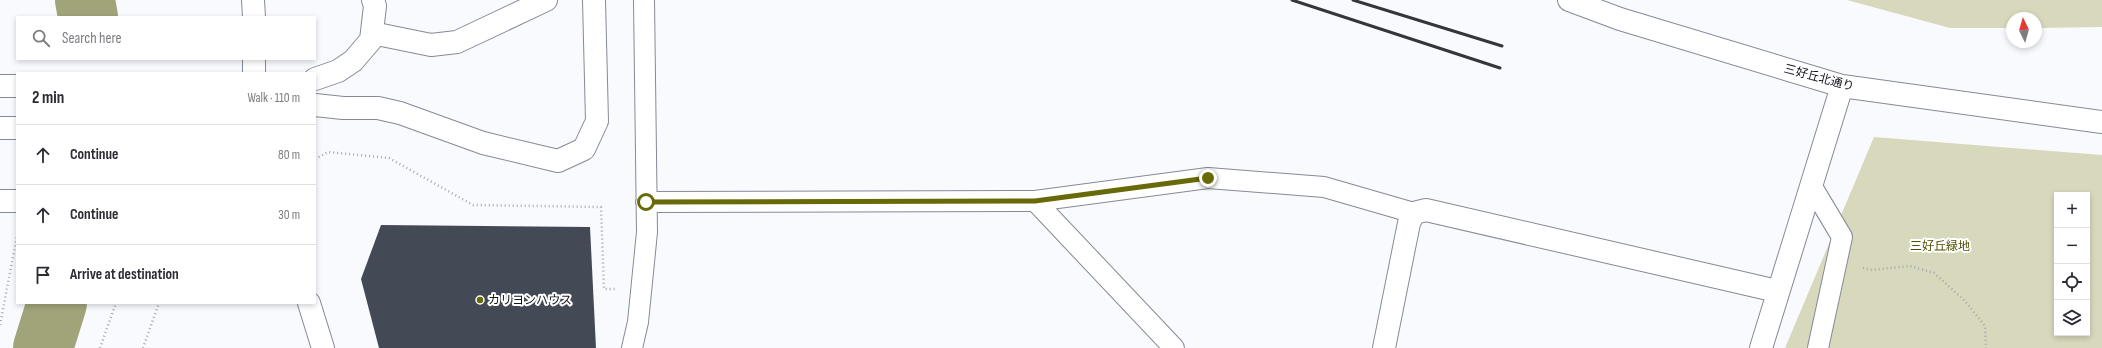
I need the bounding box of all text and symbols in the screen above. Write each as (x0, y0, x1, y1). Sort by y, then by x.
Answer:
north arrow (2006, 12, 2042, 48)
search box (16, 16, 316, 60)
icon: search (30, 27, 52, 49)
text: Search here (62, 29, 122, 48)
street label: 三好丘北通り (1782, 61, 1856, 95)
text: 2 min (32, 88, 64, 108)
text: Walk · 110 m (247, 90, 300, 106)
icon: ahead (32, 144, 54, 166)
text: Continue (70, 145, 119, 164)
text: 80 m (278, 147, 300, 163)
route end (1199, 169, 1217, 187)
map controls (2054, 192, 2090, 336)
button: + (2054, 192, 2090, 228)
route start (637, 193, 655, 211)
icon: ahead (32, 204, 54, 226)
text: Continue (70, 205, 119, 224)
text: 30 m (278, 207, 300, 223)
button: − (2054, 228, 2090, 264)
park label: 三好丘緑地 (1910, 239, 1970, 254)
icon: arrive (32, 264, 54, 286)
button: locate (2054, 264, 2090, 300)
text: Arrive at destination (70, 265, 179, 284)
place label: カリヨンハウス (488, 293, 572, 308)
marker: カリヨンハウス (475, 295, 485, 305)
button: layers (2054, 300, 2090, 336)

